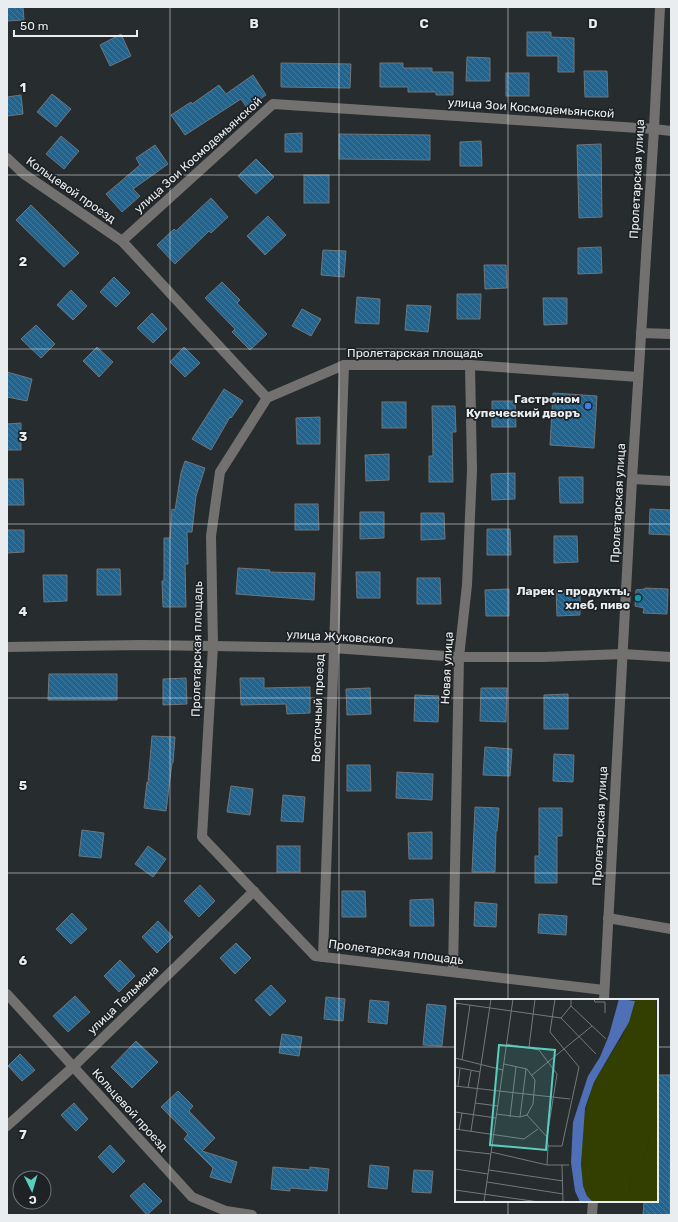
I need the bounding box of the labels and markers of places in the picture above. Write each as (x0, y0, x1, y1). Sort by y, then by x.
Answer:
place label: Гастроном Купеческий дворъ (466, 392, 580, 420)
marker: Гастроном Купеческий дворъ (583, 401, 593, 411)
place label: Ларек - продукты, хлеб, пиво (516, 584, 630, 612)
marker: Ларек - продукты, хлеб, пиво (633, 593, 643, 603)

